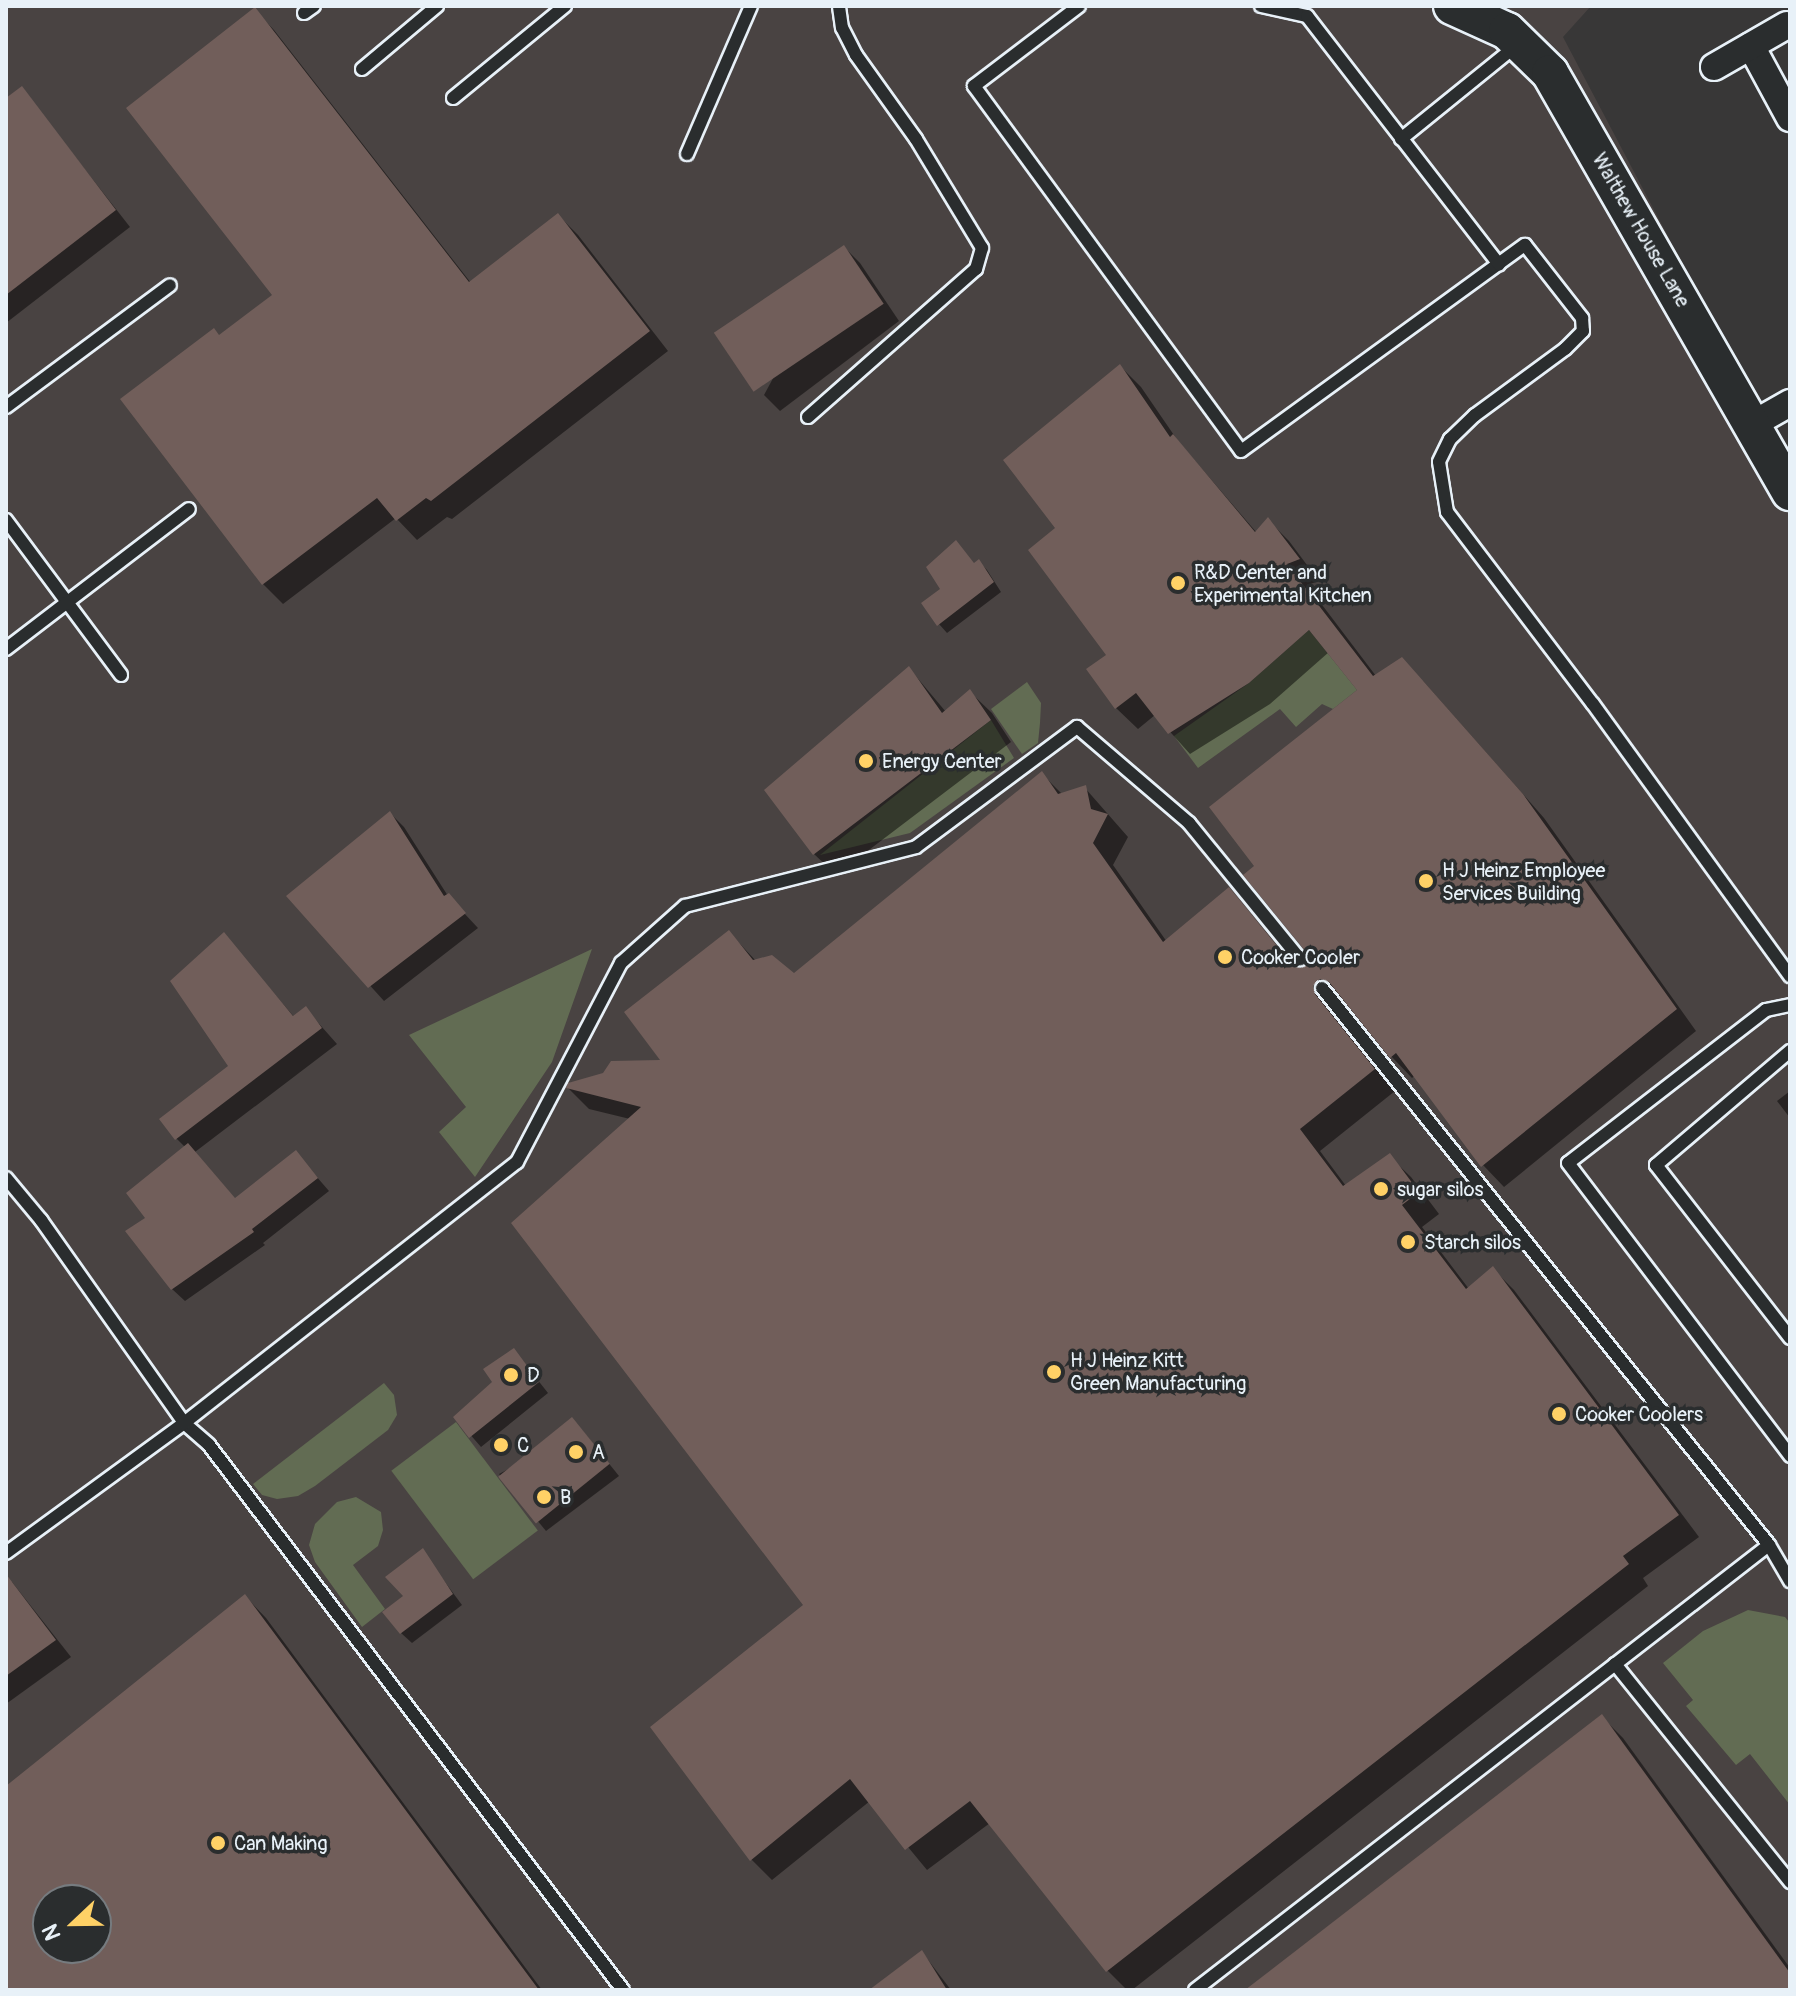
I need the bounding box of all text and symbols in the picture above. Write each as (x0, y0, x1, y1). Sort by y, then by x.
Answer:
street label: Walthew House Lane (1587, 149, 1695, 311)
place label: R&D Center and Experimental Kitchen (1194, 560, 1372, 607)
marker: R&D Center and Experimental Kitchen (1169, 574, 1187, 592)
place label: Energy Center (882, 749, 1002, 773)
marker: Energy Center (857, 752, 875, 770)
place label: H J Heinz Employee Services Building (1442, 858, 1605, 905)
marker: H J Heinz Employee Services Building (1417, 872, 1435, 890)
place label: Cooker Cooler (1241, 945, 1360, 969)
marker: Cooker Cooler (1216, 948, 1234, 966)
place label: sugar silos (1397, 1177, 1483, 1201)
marker: sugar silos (1372, 1180, 1390, 1198)
place label: Starch silos (1424, 1230, 1521, 1254)
marker: Starch silos (1399, 1233, 1417, 1251)
place label: H J Heinz Kitt Green Manufacturing (1070, 1348, 1246, 1395)
place label: D (527, 1363, 540, 1387)
marker: H J Heinz Kitt Green Manufacturing (1045, 1363, 1063, 1381)
marker: D (502, 1366, 520, 1384)
place label: Cooker Coolers (1575, 1402, 1703, 1426)
marker: Cooker Coolers (1550, 1405, 1568, 1423)
place label: C (517, 1433, 529, 1457)
marker: C (492, 1436, 510, 1454)
place label: A (592, 1440, 605, 1464)
marker: A (567, 1443, 585, 1461)
place label: B (560, 1485, 571, 1509)
marker: B (535, 1488, 553, 1506)
place label: Can Making (234, 1831, 327, 1855)
marker: Can Making (209, 1834, 227, 1852)
north arrow (32, 1884, 112, 1964)
text: N (36, 1920, 67, 1944)

